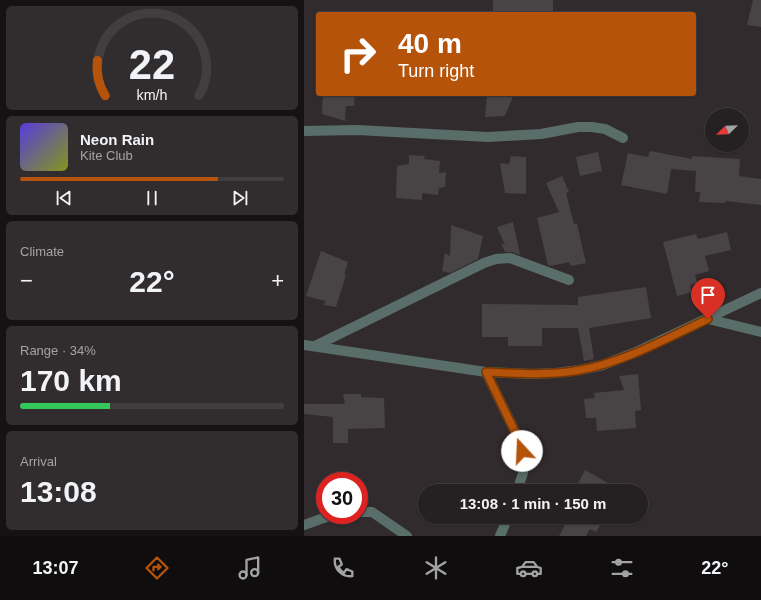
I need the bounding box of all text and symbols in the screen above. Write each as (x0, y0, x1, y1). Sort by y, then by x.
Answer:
icon: right (332, 28, 384, 80)
text: 40 m (398, 28, 462, 59)
text: 22 (129, 41, 175, 88)
text: Turn right (398, 61, 474, 81)
text: km/h (137, 87, 168, 103)
north arrow (705, 108, 749, 152)
map controls (705, 108, 749, 152)
text: Neon Rain (80, 131, 154, 148)
text: Kite Club (80, 148, 133, 163)
icon: previous (53, 187, 75, 209)
icon: pause (141, 187, 163, 209)
icon: next (229, 187, 251, 209)
text: Climate (20, 244, 64, 259)
text: 22° (129, 265, 175, 298)
text: − (20, 268, 33, 293)
text: + (271, 268, 284, 293)
pin (691, 278, 725, 319)
icon: arrive (697, 284, 719, 306)
text: Range · 34% (20, 343, 96, 358)
text: 170 km (20, 364, 122, 397)
position arrow (501, 430, 543, 472)
text: Arrival (20, 454, 57, 469)
speed limit sign: 30 (316, 472, 368, 524)
text: 13:08 (20, 475, 97, 508)
text: 13:08 · 1 min · 150 m (460, 495, 606, 512)
icon: directions (143, 554, 171, 582)
icon: music (236, 554, 264, 582)
icon: phone (329, 554, 357, 582)
icon: climate (422, 554, 450, 582)
icon: car (515, 554, 543, 582)
icon: filters (608, 554, 636, 582)
text: 13:07 (32, 558, 79, 578)
text: 22° (701, 558, 728, 578)

